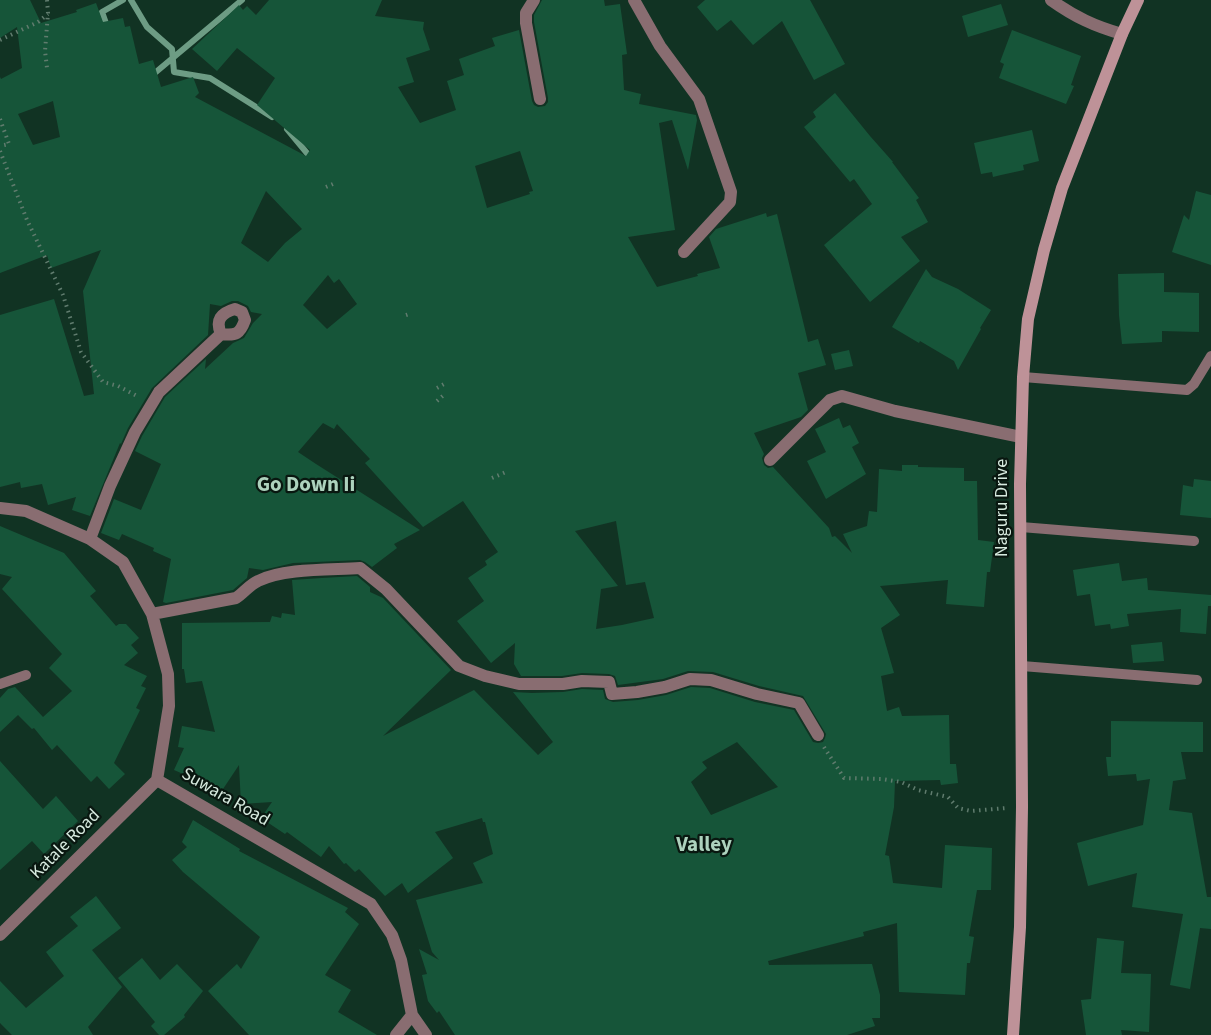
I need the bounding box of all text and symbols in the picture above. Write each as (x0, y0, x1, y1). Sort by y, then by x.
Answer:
street label: Naguru Drive (992, 459, 1014, 557)
district label: Go Down Ii (257, 473, 355, 499)
street label: Suwara Road (177, 764, 273, 832)
street label: Katale Road (27, 806, 105, 884)
district label: Valley (676, 833, 732, 859)

